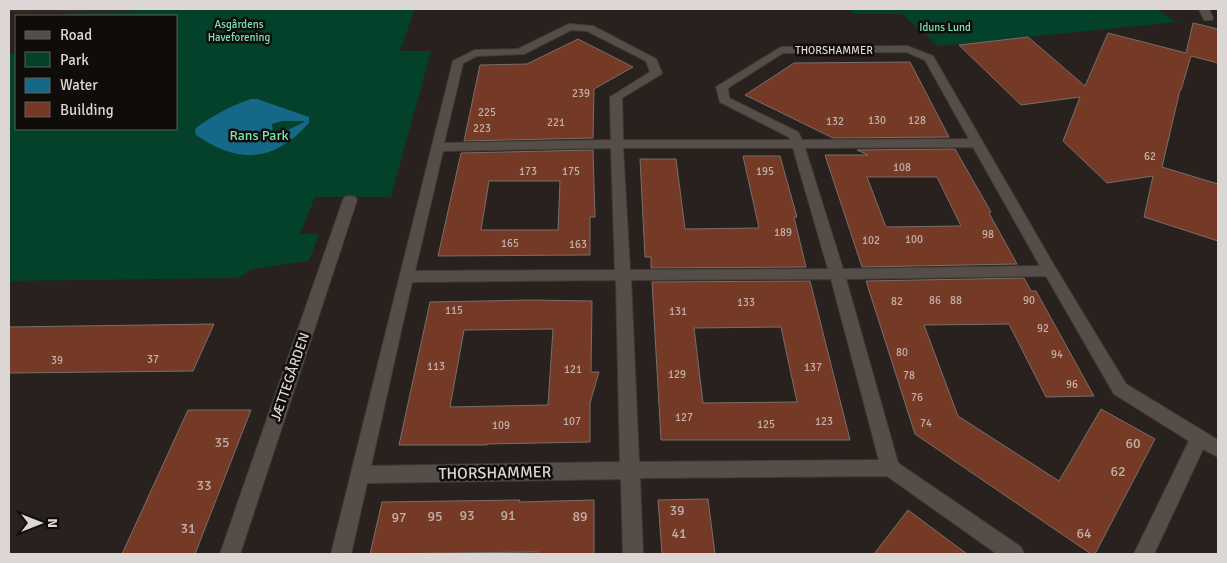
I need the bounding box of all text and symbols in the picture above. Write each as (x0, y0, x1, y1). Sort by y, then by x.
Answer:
legend (15, 15, 178, 130)
park label: Asgårdens Haveforening (208, 18, 271, 44)
park label: Iduns Lund (919, 21, 971, 34)
text: Road (60, 26, 92, 44)
street label: THORSHAMMER (795, 44, 873, 57)
text: Park (60, 51, 89, 69)
text: Water (60, 76, 98, 94)
house number: 239 (572, 87, 590, 100)
text: Building (60, 101, 114, 119)
house number: 225 (478, 106, 496, 119)
house number: 130 (868, 114, 886, 127)
house number: 128 (908, 114, 926, 127)
house number: 132 (826, 115, 844, 128)
house number: 221 (547, 116, 565, 129)
house number: 223 (473, 122, 491, 135)
park label: Rans Park (229, 127, 289, 144)
house number: 62 (1144, 150, 1156, 163)
house number: 108 (893, 161, 911, 174)
house number: 173 (519, 165, 537, 178)
house number: 175 (562, 165, 580, 178)
house number: 195 (756, 165, 774, 178)
house number: 189 (774, 226, 792, 239)
house number: 98 (982, 228, 994, 241)
house number: 100 (905, 233, 923, 246)
house number: 102 (862, 234, 880, 247)
house number: 165 (501, 237, 519, 250)
house number: 163 (569, 238, 587, 251)
house number: 86 (929, 294, 941, 307)
house number: 88 (950, 294, 962, 307)
house number: 90 (1023, 294, 1035, 307)
house number: 82 (891, 295, 903, 308)
house number: 133 (737, 296, 755, 309)
house number: 115 (445, 304, 463, 317)
house number: 131 (669, 305, 687, 318)
house number: 92 (1037, 322, 1049, 335)
street label: JÆTTEGÅRDEN (267, 330, 313, 424)
house number: 80 (896, 346, 908, 359)
house number: 94 (1051, 348, 1063, 361)
house number: 37 (147, 353, 159, 366)
house number: 39 (51, 354, 63, 367)
house number: 113 (427, 360, 445, 373)
house number: 137 (804, 361, 822, 374)
house number: 121 (564, 363, 582, 376)
house number: 129 (668, 368, 686, 381)
house number: 78 (903, 369, 915, 382)
house number: 96 (1066, 378, 1078, 391)
house number: 76 (911, 391, 923, 404)
house number: 127 (675, 411, 693, 424)
house number: 107 (563, 415, 581, 428)
house number: 123 (815, 415, 833, 428)
house number: 74 (920, 417, 932, 430)
house number: 125 (757, 418, 775, 431)
house number: 109 (492, 419, 510, 432)
house number: 35 (214, 434, 230, 451)
house number: 60 (1125, 435, 1141, 452)
street label: THORSHAMMER (438, 462, 552, 484)
house number: 62 (1110, 463, 1126, 480)
house number: 33 (196, 477, 212, 494)
north arrow (15, 498, 65, 548)
house number: 39 (669, 502, 685, 519)
house number: 93 (459, 507, 475, 524)
house number: 91 (500, 507, 516, 524)
house number: 95 (427, 508, 443, 525)
house number: 89 (572, 508, 588, 525)
house number: 97 (391, 509, 407, 526)
text: N (44, 518, 61, 528)
house number: 31 (180, 520, 196, 537)
house number: 41 (671, 525, 687, 542)
house number: 64 (1076, 525, 1092, 542)

